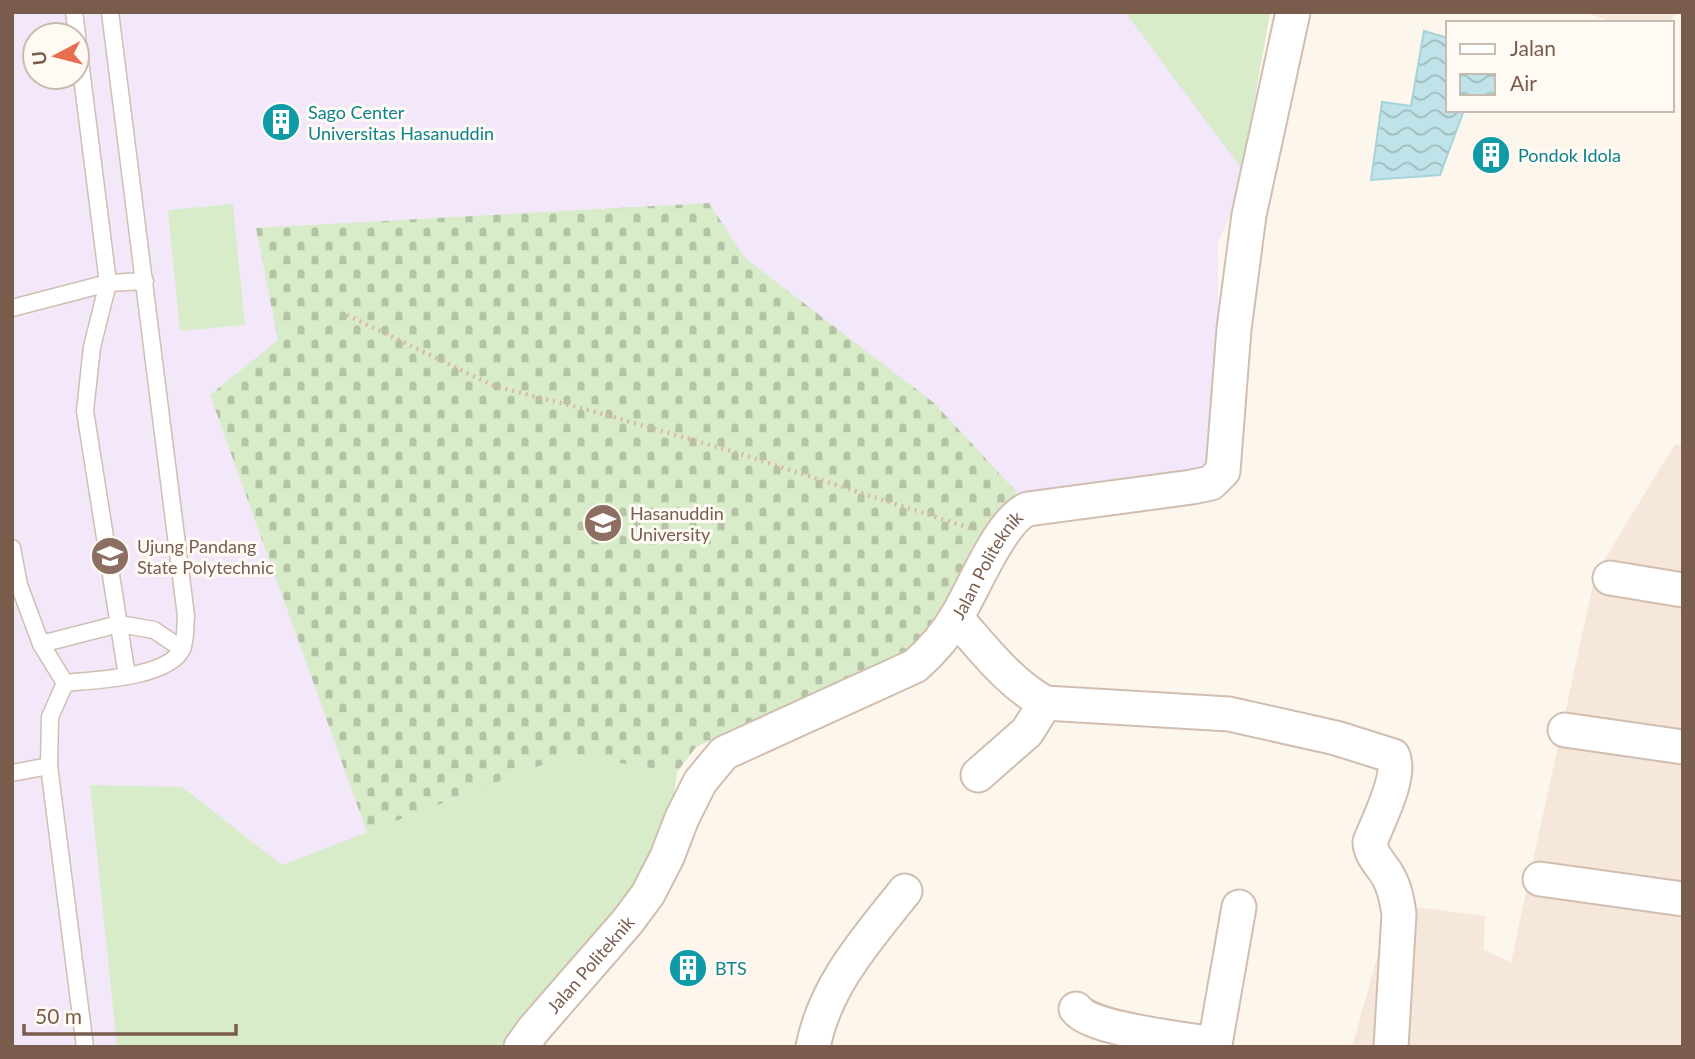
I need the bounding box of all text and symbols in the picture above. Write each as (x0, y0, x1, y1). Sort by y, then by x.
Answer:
north arrow (21, 21, 91, 91)
legend (1446, 21, 1674, 112)
text: Jalan (1510, 35, 1556, 60)
text: U (26, 50, 51, 67)
text: Air (1510, 70, 1537, 95)
building icon: Sago Center Universitas Hasanuddin (260, 101, 302, 143)
place label: Sago Center Universitas Hasanuddin (308, 101, 494, 144)
building icon: Pondok Idola (1470, 134, 1512, 176)
place label: Pondok Idola (1518, 144, 1621, 166)
school or university icon: Hasanuddin University (582, 502, 624, 544)
place label: Hasanuddin University (630, 502, 724, 545)
street label: Jalan Politeknik (947, 505, 1028, 623)
school or university icon: Ujung Pandang State Polytechnic (89, 535, 131, 577)
place label: Ujung Pandang State Polytechnic (137, 535, 274, 578)
street label: Jalan Politeknik (542, 910, 639, 1017)
building icon: BTS (667, 947, 709, 989)
place label: BTS (715, 957, 747, 979)
scale bar (24, 992, 236, 1036)
text: 50 m (35, 1003, 82, 1028)

